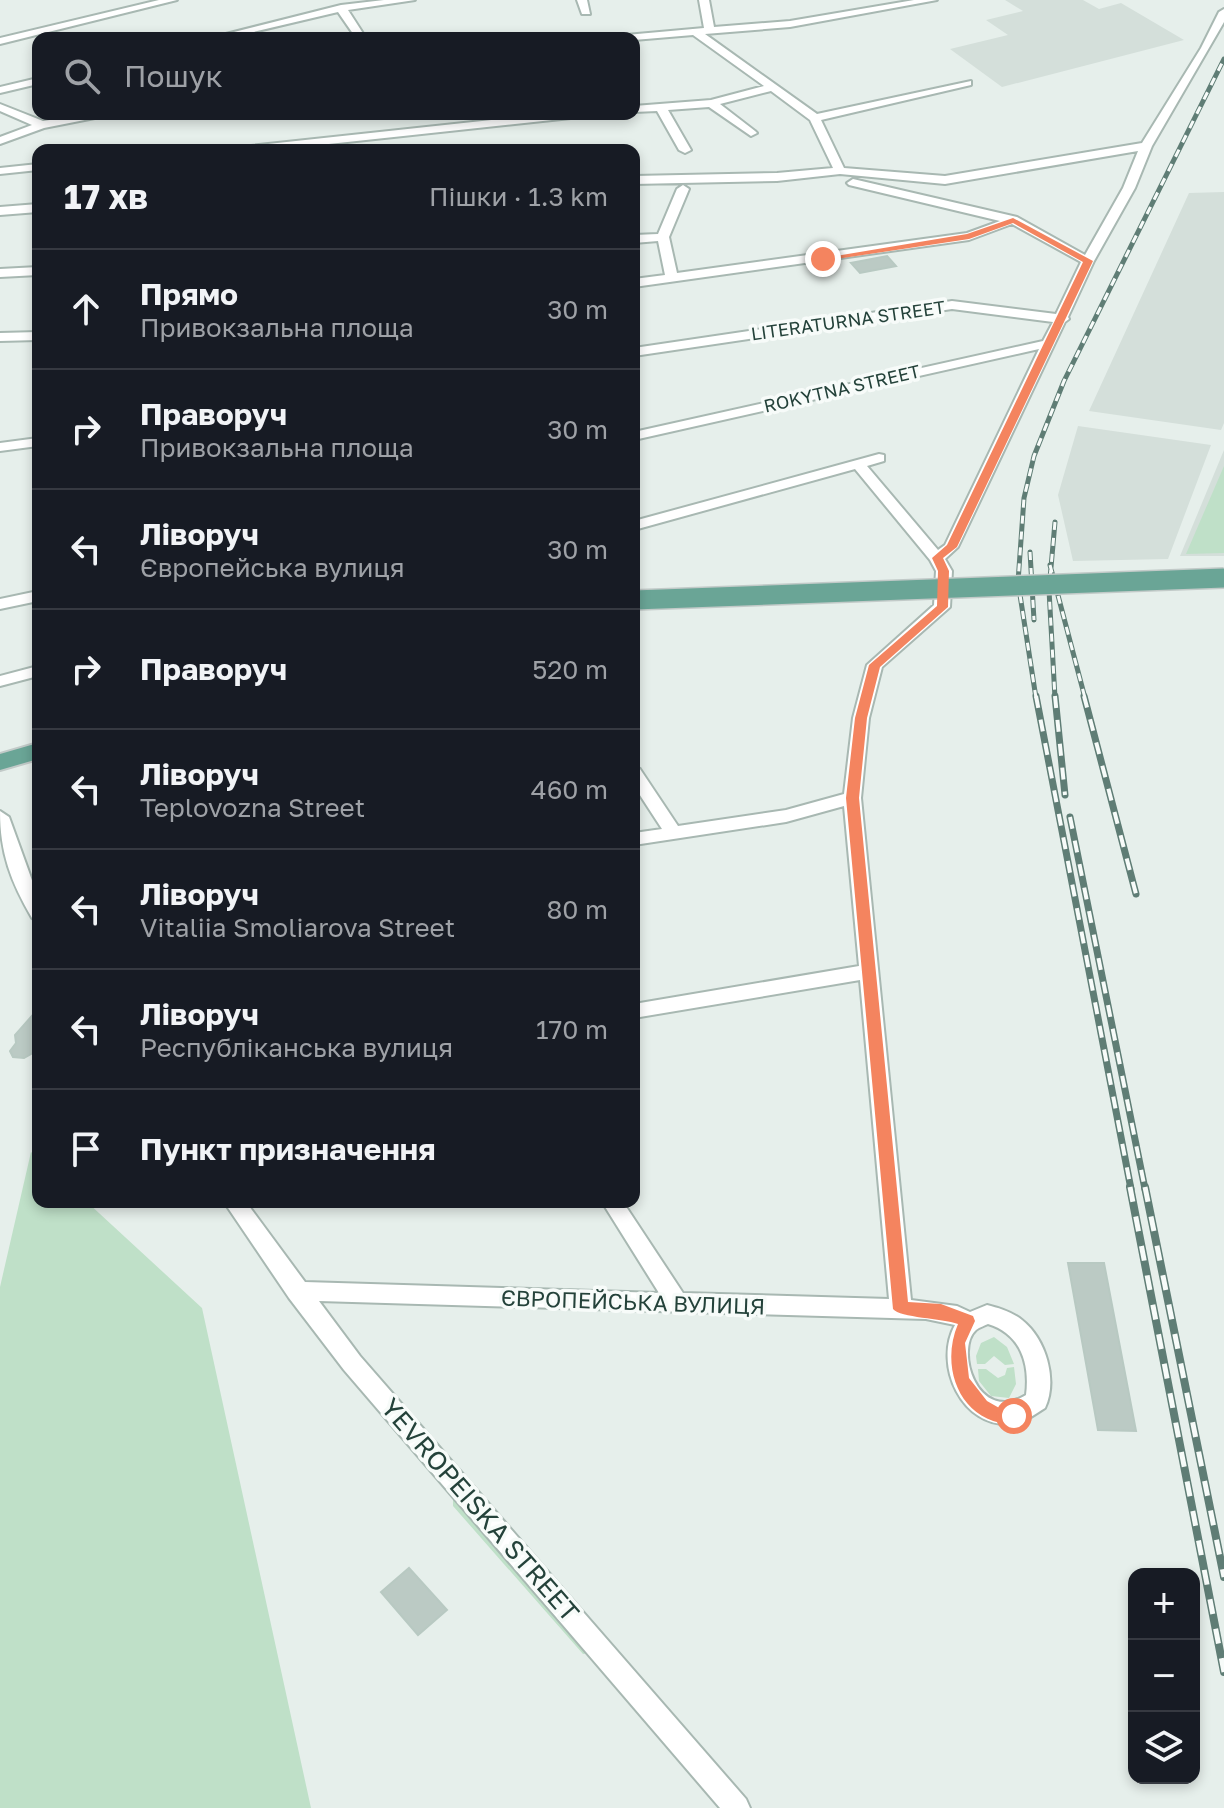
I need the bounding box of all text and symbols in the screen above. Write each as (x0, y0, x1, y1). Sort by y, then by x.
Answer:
search box (32, 32, 640, 120)
icon: search (60, 54, 104, 98)
text: Пошук (124, 58, 223, 94)
text: 17 хв (64, 176, 148, 216)
text: Пішки · 1.3 km (429, 181, 608, 212)
route end (805, 241, 841, 277)
text: Прямо (140, 276, 238, 312)
icon: ahead (64, 287, 108, 331)
text: 30 m (547, 294, 608, 325)
street label: LITERATURNA STREET (749, 295, 946, 345)
text: Привокзальна площа (140, 312, 414, 343)
street label: ROKYTNA STREET (762, 359, 922, 417)
text: Праворуч (140, 396, 287, 432)
icon: right (64, 407, 108, 451)
text: 30 m (547, 414, 608, 445)
text: Привокзальна площа (140, 432, 414, 463)
text: Ліворуч (140, 516, 259, 552)
icon: left (64, 527, 108, 571)
text: 30 m (547, 534, 608, 565)
text: Європейська вулиця (140, 552, 405, 583)
icon: right (64, 647, 108, 691)
text: Праворуч (140, 651, 287, 687)
text: 520 m (532, 654, 608, 685)
text: Ліворуч (140, 756, 259, 792)
icon: left (64, 767, 108, 811)
text: 460 m (531, 774, 608, 805)
text: Teplovozna Street (140, 792, 365, 823)
text: Ліворуч (140, 876, 259, 912)
icon: left (64, 887, 108, 931)
text: 80 m (547, 894, 608, 925)
text: Vitaliia Smoliarova Street (140, 912, 455, 943)
text: Ліворуч (140, 996, 259, 1032)
icon: left (64, 1007, 108, 1051)
text: 170 m (536, 1014, 608, 1045)
text: Республіканська вулиця (140, 1032, 453, 1063)
icon: arrive (64, 1127, 108, 1171)
text: Пункт призначення (140, 1131, 436, 1167)
street label: ЄВРОПЕЙСЬКА ВУЛИЦЯ (500, 1283, 766, 1320)
street label: YEVROPEISKA STREET (375, 1392, 586, 1628)
route start (996, 1398, 1032, 1434)
map controls (1128, 1568, 1200, 1784)
button: + (1128, 1568, 1200, 1640)
button: − (1128, 1640, 1200, 1712)
button: layers (1128, 1712, 1200, 1784)

